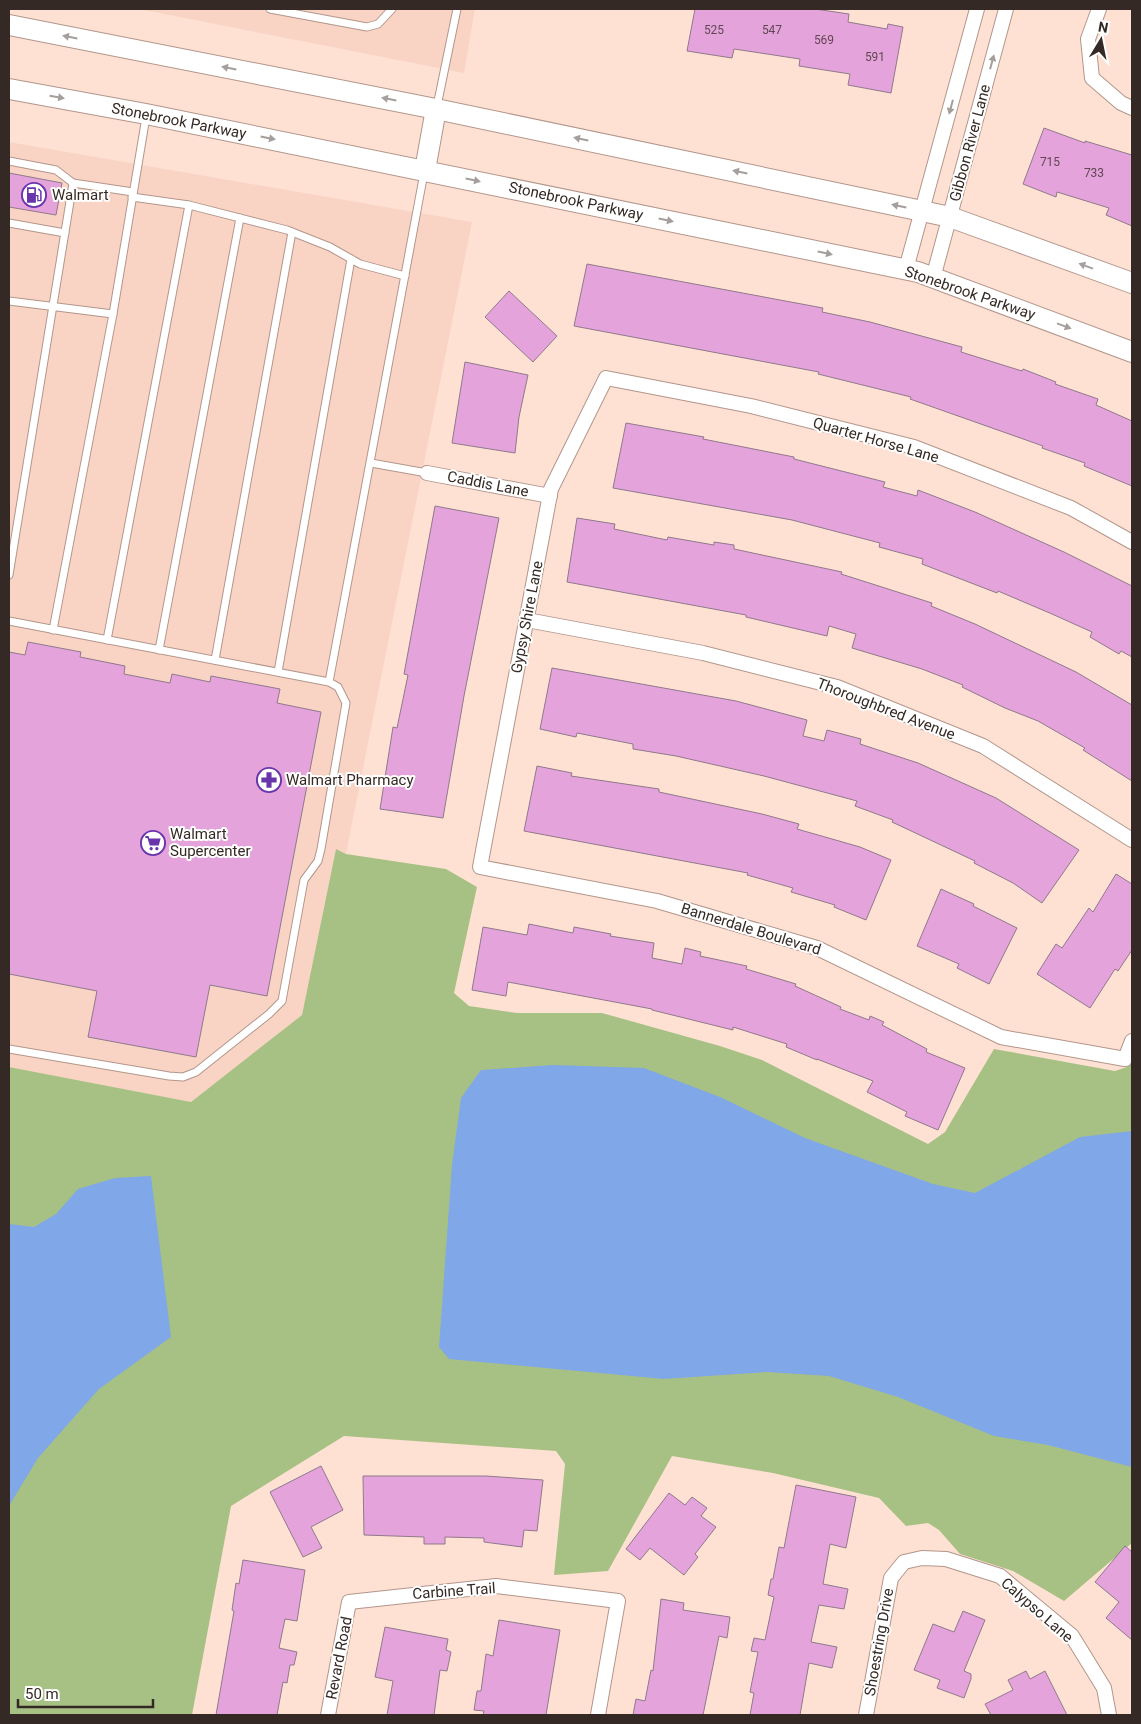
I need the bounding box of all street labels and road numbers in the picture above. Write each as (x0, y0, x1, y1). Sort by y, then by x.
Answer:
street label: Gibbon River Lane (946, 82, 994, 204)
street label: Stonebrook Parkway (110, 99, 248, 143)
street label: Stonebrook Parkway (507, 178, 645, 224)
street label: Stonebrook Parkway (902, 262, 1038, 324)
street label: Quarter Horse Lane (811, 413, 941, 467)
street label: Caddis Lane (446, 467, 530, 501)
street label: Gypsy Shire Lane (507, 559, 547, 675)
street label: Thoroughbred Avenue (814, 674, 958, 744)
street label: Bannerdale Boulevard (679, 899, 823, 959)
street label: Calypso Lane (997, 1574, 1077, 1646)
street label: Carbine Trail (412, 1579, 496, 1603)
street label: Shoestring Drive (861, 1587, 897, 1697)
street label: Revard Road (322, 1615, 356, 1701)

